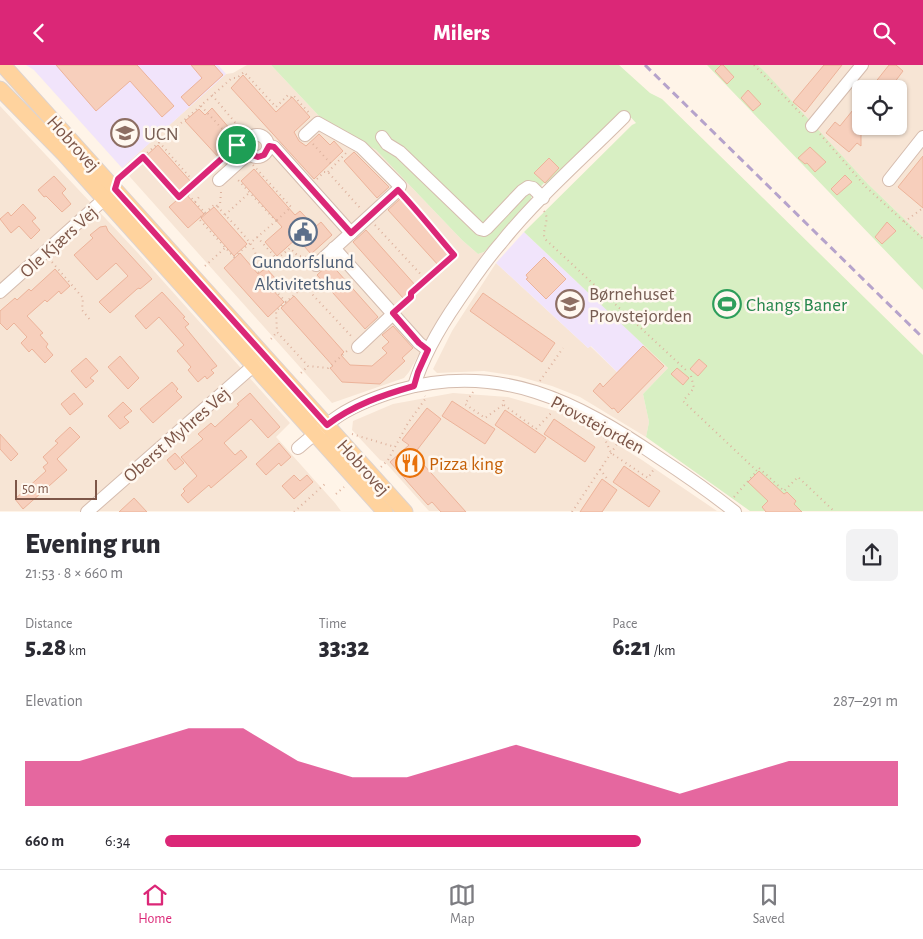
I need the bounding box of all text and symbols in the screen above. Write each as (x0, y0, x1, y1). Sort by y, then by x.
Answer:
icon: back (25, 19, 53, 47)
icon: search (870, 19, 898, 47)
text: Milers (433, 22, 490, 44)
map controls (852, 80, 907, 135)
button: locate (852, 80, 907, 135)
street label: Hobrovej (43, 112, 103, 176)
school or university icon: UCN (110, 118, 140, 148)
pin (216, 124, 258, 166)
place label: UCN (144, 125, 179, 144)
icon: arrive (223, 131, 251, 159)
street label: Ole Kjærs Vej (17, 203, 101, 282)
public building icon: Gundorfslund Aktivitetshus (288, 217, 318, 247)
place label: Gundorfslund Aktivitetshus (252, 253, 354, 294)
place label: Børnehuset Provstejorden (589, 285, 692, 326)
school or university icon: Børnehuset Provstejorden (555, 289, 585, 319)
sports icon: Changs Baner (712, 289, 742, 319)
place label: Changs Baner (746, 296, 847, 315)
street label: Oberst Myhres Vej (120, 384, 234, 486)
street label: Provstejorden (547, 393, 647, 458)
street label: Hobrovej (333, 436, 393, 500)
restaurant icon: Pizza king (395, 448, 425, 478)
place label: Pizza king (429, 455, 504, 474)
scale bar (15, 477, 98, 500)
text: 50 m (22, 482, 49, 496)
button: share (846, 529, 898, 581)
text: Evening run (25, 531, 161, 559)
text: 21:53 · 8 × 660 m (25, 565, 123, 581)
text: Distance (25, 617, 72, 631)
text: Time (319, 617, 347, 631)
text: Pace (612, 617, 638, 631)
text: 5.28 (25, 635, 66, 660)
text: 33:32 (319, 635, 369, 660)
text: 6:21 (612, 635, 651, 660)
text: km (66, 644, 86, 658)
text: /km (651, 644, 675, 658)
text: Elevation (25, 693, 83, 709)
text: 287–291 m (833, 693, 898, 709)
text: 660 m (25, 833, 64, 849)
text: 6:34 (105, 833, 130, 849)
tab: Home (138, 881, 172, 928)
tab: Map (448, 881, 476, 928)
tab: Saved (753, 881, 785, 928)

